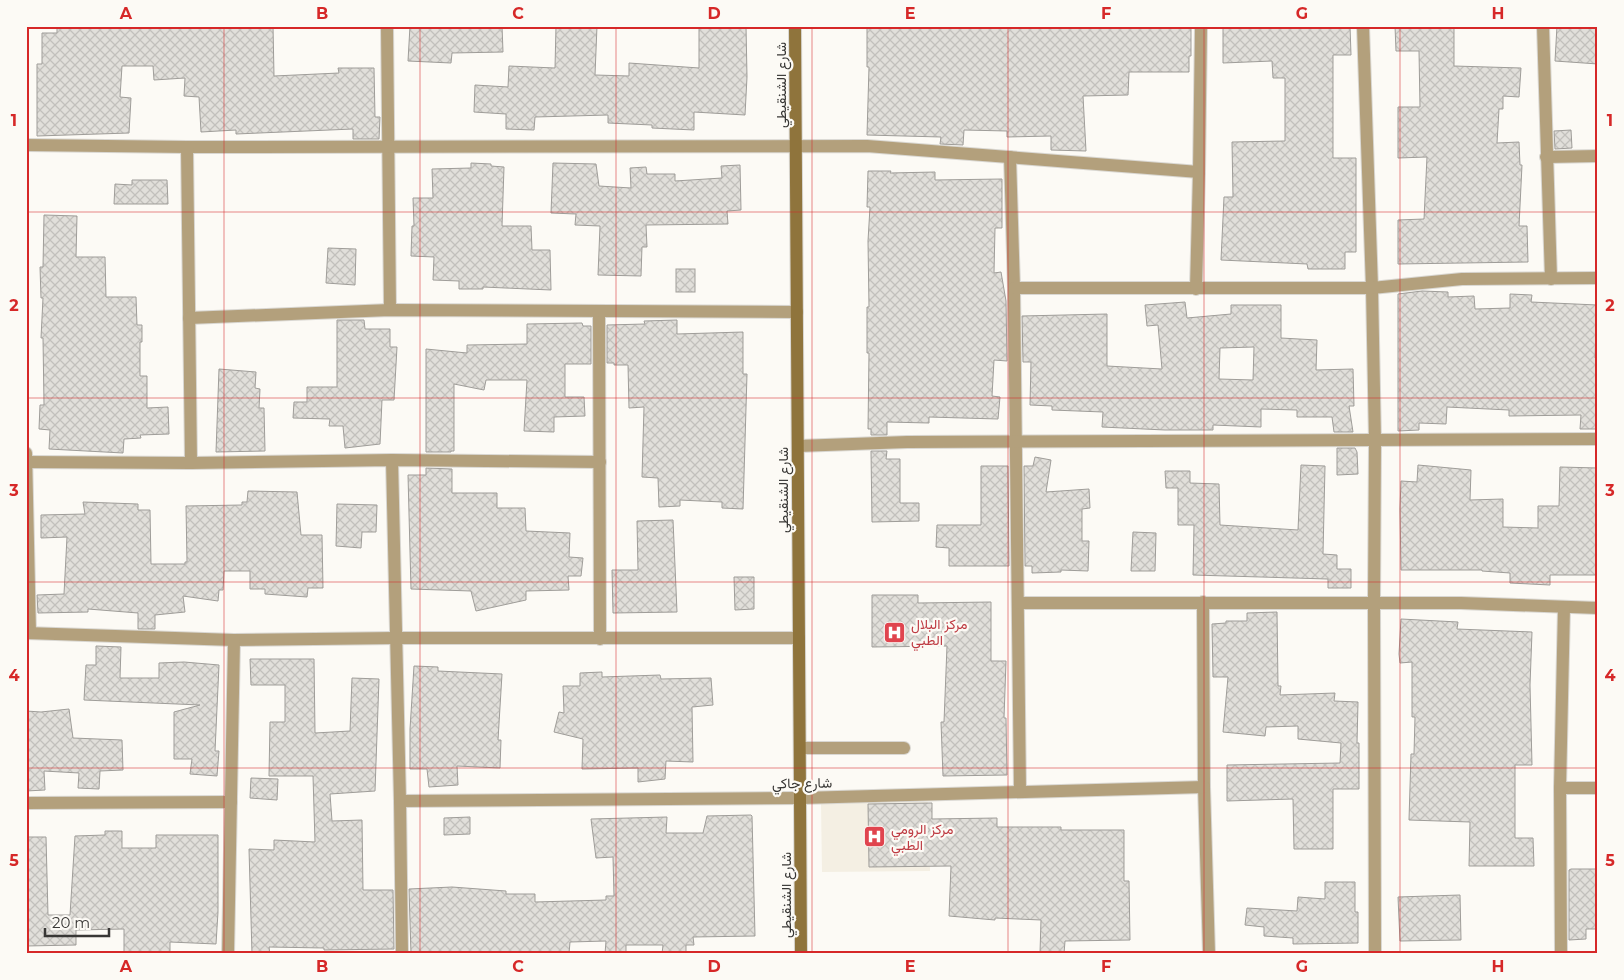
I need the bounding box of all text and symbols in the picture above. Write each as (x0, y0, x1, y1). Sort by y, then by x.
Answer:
text: A (119, 4, 133, 23)
text: B (316, 4, 328, 23)
text: C (512, 4, 524, 23)
text: D (707, 4, 721, 23)
text: E (905, 4, 915, 23)
text: F (1101, 4, 1111, 23)
text: G (1296, 4, 1308, 23)
text: H (1492, 4, 1504, 23)
street label: شارع الشنقيطي (772, 42, 793, 128)
text: 1 (11, 111, 17, 130)
text: 1 (1607, 111, 1613, 130)
text: 2 (9, 296, 19, 315)
text: 2 (1605, 296, 1615, 315)
street label: شارع الشنقيطي (774, 447, 795, 533)
text: 3 (8, 481, 19, 500)
text: 3 (1604, 481, 1615, 500)
place label: مركز البلال الطبي (911, 615, 967, 652)
hospital icon: مركز البلال الطبي (883, 620, 907, 644)
text: 4 (8, 666, 20, 685)
text: 4 (1604, 666, 1616, 685)
street label: شارع جاكي (772, 773, 832, 796)
place label: مركز الرومي الطبي (891, 820, 953, 857)
hospital icon: مركز الرومي الطبي (863, 825, 887, 849)
text: 5 (9, 851, 19, 870)
text: 5 (1605, 851, 1615, 870)
street label: شارع الشنقيطي (777, 852, 798, 938)
scale bar (45, 905, 109, 937)
text: 20 m (52, 913, 90, 932)
text: A (119, 957, 133, 976)
text: B (316, 957, 328, 976)
text: C (512, 957, 524, 976)
text: D (707, 957, 721, 976)
text: E (905, 957, 915, 976)
text: F (1101, 957, 1111, 976)
text: G (1296, 957, 1308, 976)
text: H (1492, 957, 1504, 976)

